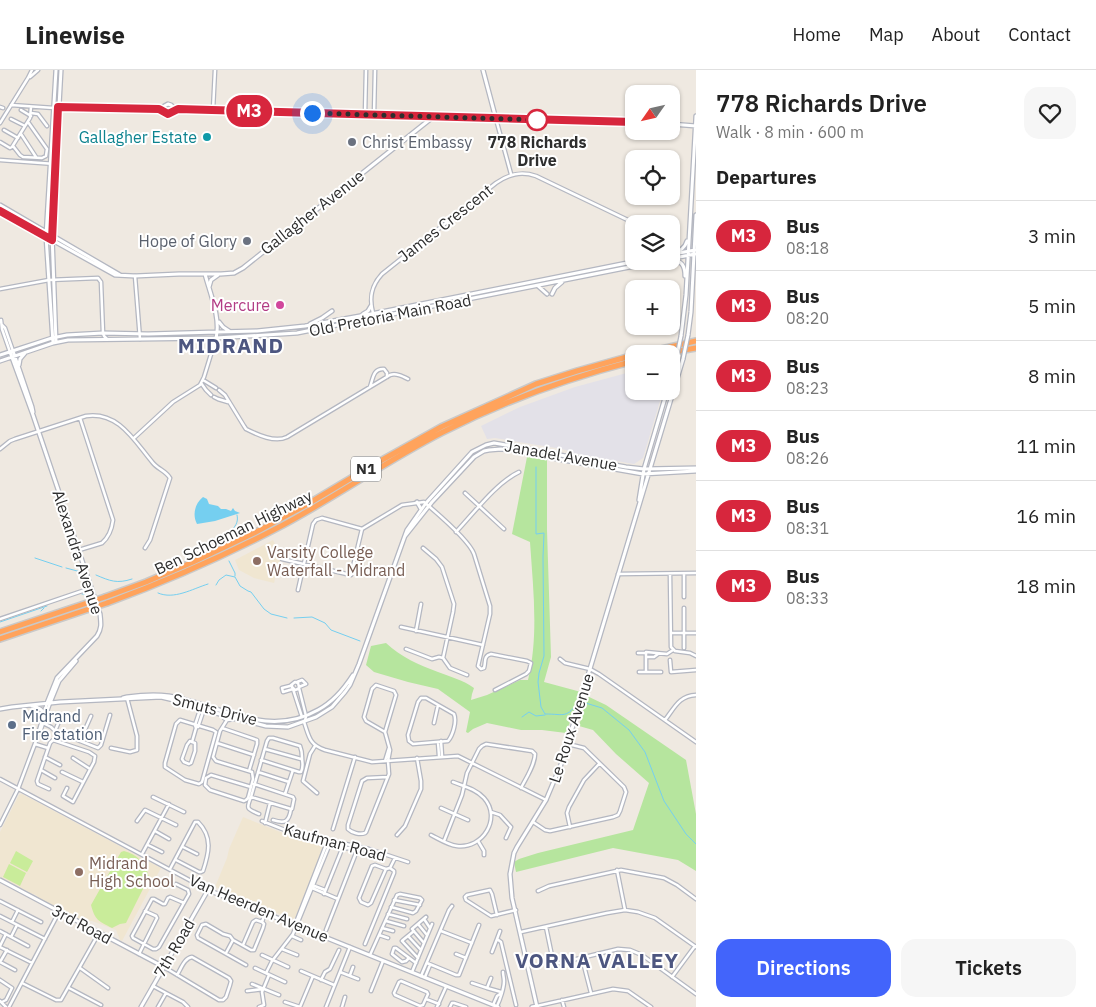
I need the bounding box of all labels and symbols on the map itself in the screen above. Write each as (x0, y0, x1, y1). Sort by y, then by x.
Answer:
north arrow (625, 85, 680, 140)
line badge: M3 (226, 95, 272, 127)
your location (300, 101, 325, 126)
marker: 778 Richards Drive (526, 109, 548, 131)
place label: Gallagher Estate (79, 127, 197, 147)
marker: Gallagher Estate (201, 131, 213, 143)
place label: Christ Embassy (362, 132, 472, 152)
place label: 778 Richards Drive (487, 132, 587, 170)
marker: Christ Embassy (346, 136, 358, 148)
street label: Gallagher Avenue (256, 165, 368, 259)
street label: James Crescent (394, 180, 496, 266)
place label: Hope of Glory (139, 231, 237, 251)
marker: Hope of Glory (241, 235, 253, 247)
street label: Old Pretoria Main Road (307, 289, 473, 341)
place label: Mercure (211, 295, 270, 315)
marker: Mercure (274, 299, 286, 311)
district label: MIDRAND (178, 331, 284, 359)
street label: Janadel Avenue (503, 435, 619, 475)
road number: N1 (351, 456, 381, 482)
street label: Ben Schoeman Highway (151, 485, 315, 579)
street label: Alexandra Avenue (48, 487, 108, 617)
place label: Varsity College Waterfall - Midrand (267, 542, 405, 580)
marker: Varsity College Waterfall - Midrand (251, 555, 263, 567)
street label: Le Roux Avenue (544, 671, 598, 785)
street label: Smuts Drive (171, 689, 260, 729)
place label: Midrand Fire station (22, 706, 103, 744)
marker: Midrand Fire station (6, 719, 18, 731)
street label: Kaufman Road (282, 819, 388, 865)
place label: Midrand High School (89, 853, 174, 891)
marker: Midrand High School (73, 866, 85, 878)
street label: Van Heerden Avenue (186, 870, 332, 947)
street label: 3rd Road (49, 900, 115, 948)
street label: 7th Road (149, 915, 199, 981)
district label: VORNA VALLEY (515, 946, 679, 974)

